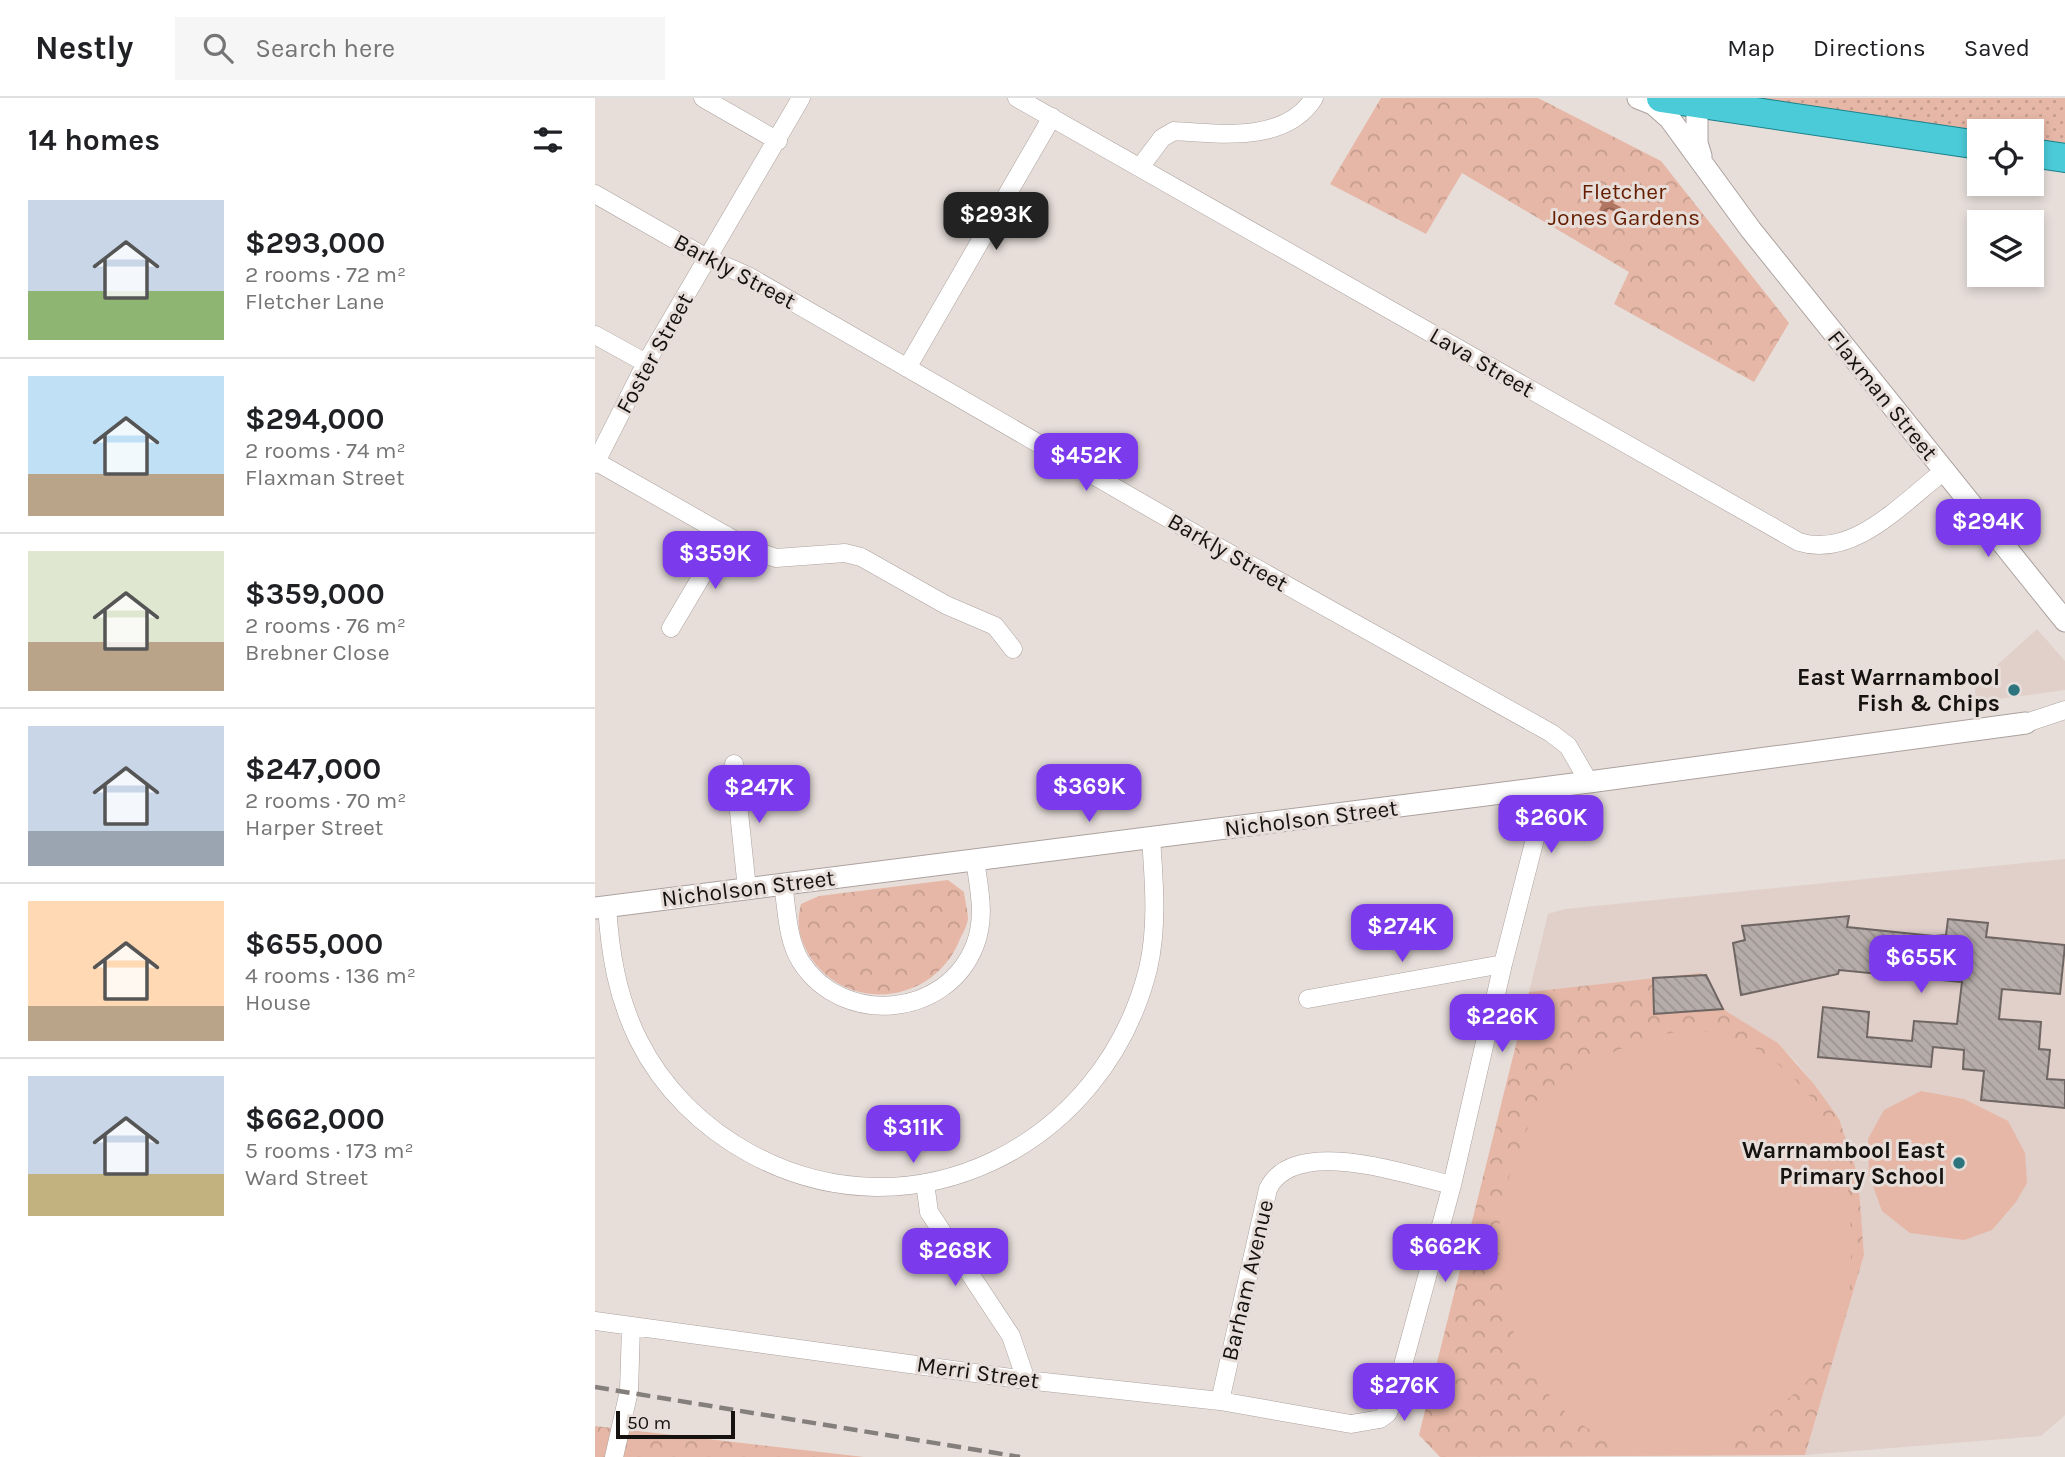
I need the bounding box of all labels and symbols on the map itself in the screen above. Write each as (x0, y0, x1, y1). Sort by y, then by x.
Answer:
park label: Fletcher Jones Gardens (1548, 178, 1700, 231)
pin: $293K (947, 192, 1045, 252)
street label: Barkly Street (669, 228, 801, 315)
street label: Foster Street (610, 288, 699, 418)
street label: Lava Street (1425, 322, 1539, 403)
street label: Flaxman Street (1822, 325, 1944, 466)
pin: $452K (1037, 434, 1135, 493)
pin: $294K (1939, 500, 2037, 559)
street label: Barkly Street (1163, 507, 1293, 598)
pin: $359K (666, 532, 764, 591)
place label: East Warrnambool Fish & Chips (1797, 664, 2000, 717)
marker: East Warrnambool Fish & Chips (2006, 682, 2022, 698)
pin: $369K (1040, 764, 1138, 824)
pin: $247K (710, 766, 808, 825)
street label: Nicholson Street (1223, 794, 1400, 843)
pin: $260K (1502, 796, 1600, 855)
street label: Nicholson Street (660, 864, 837, 913)
pin: $274K (1353, 904, 1451, 964)
pin: $655K (1872, 936, 1970, 995)
pin: $226K (1453, 995, 1551, 1054)
pin: $311K (864, 1105, 962, 1165)
place label: Warrnambool East Primary School (1742, 1137, 1945, 1190)
marker: Warrnambool East Primary School (1951, 1155, 1967, 1171)
street label: Barham Avenue (1216, 1197, 1279, 1363)
pin: $662K (1396, 1224, 1494, 1284)
pin: $268K (906, 1228, 1004, 1288)
street label: Merri Street (915, 1351, 1041, 1394)
pin: $276K (1355, 1364, 1453, 1423)
scale bar (616, 1408, 735, 1440)

